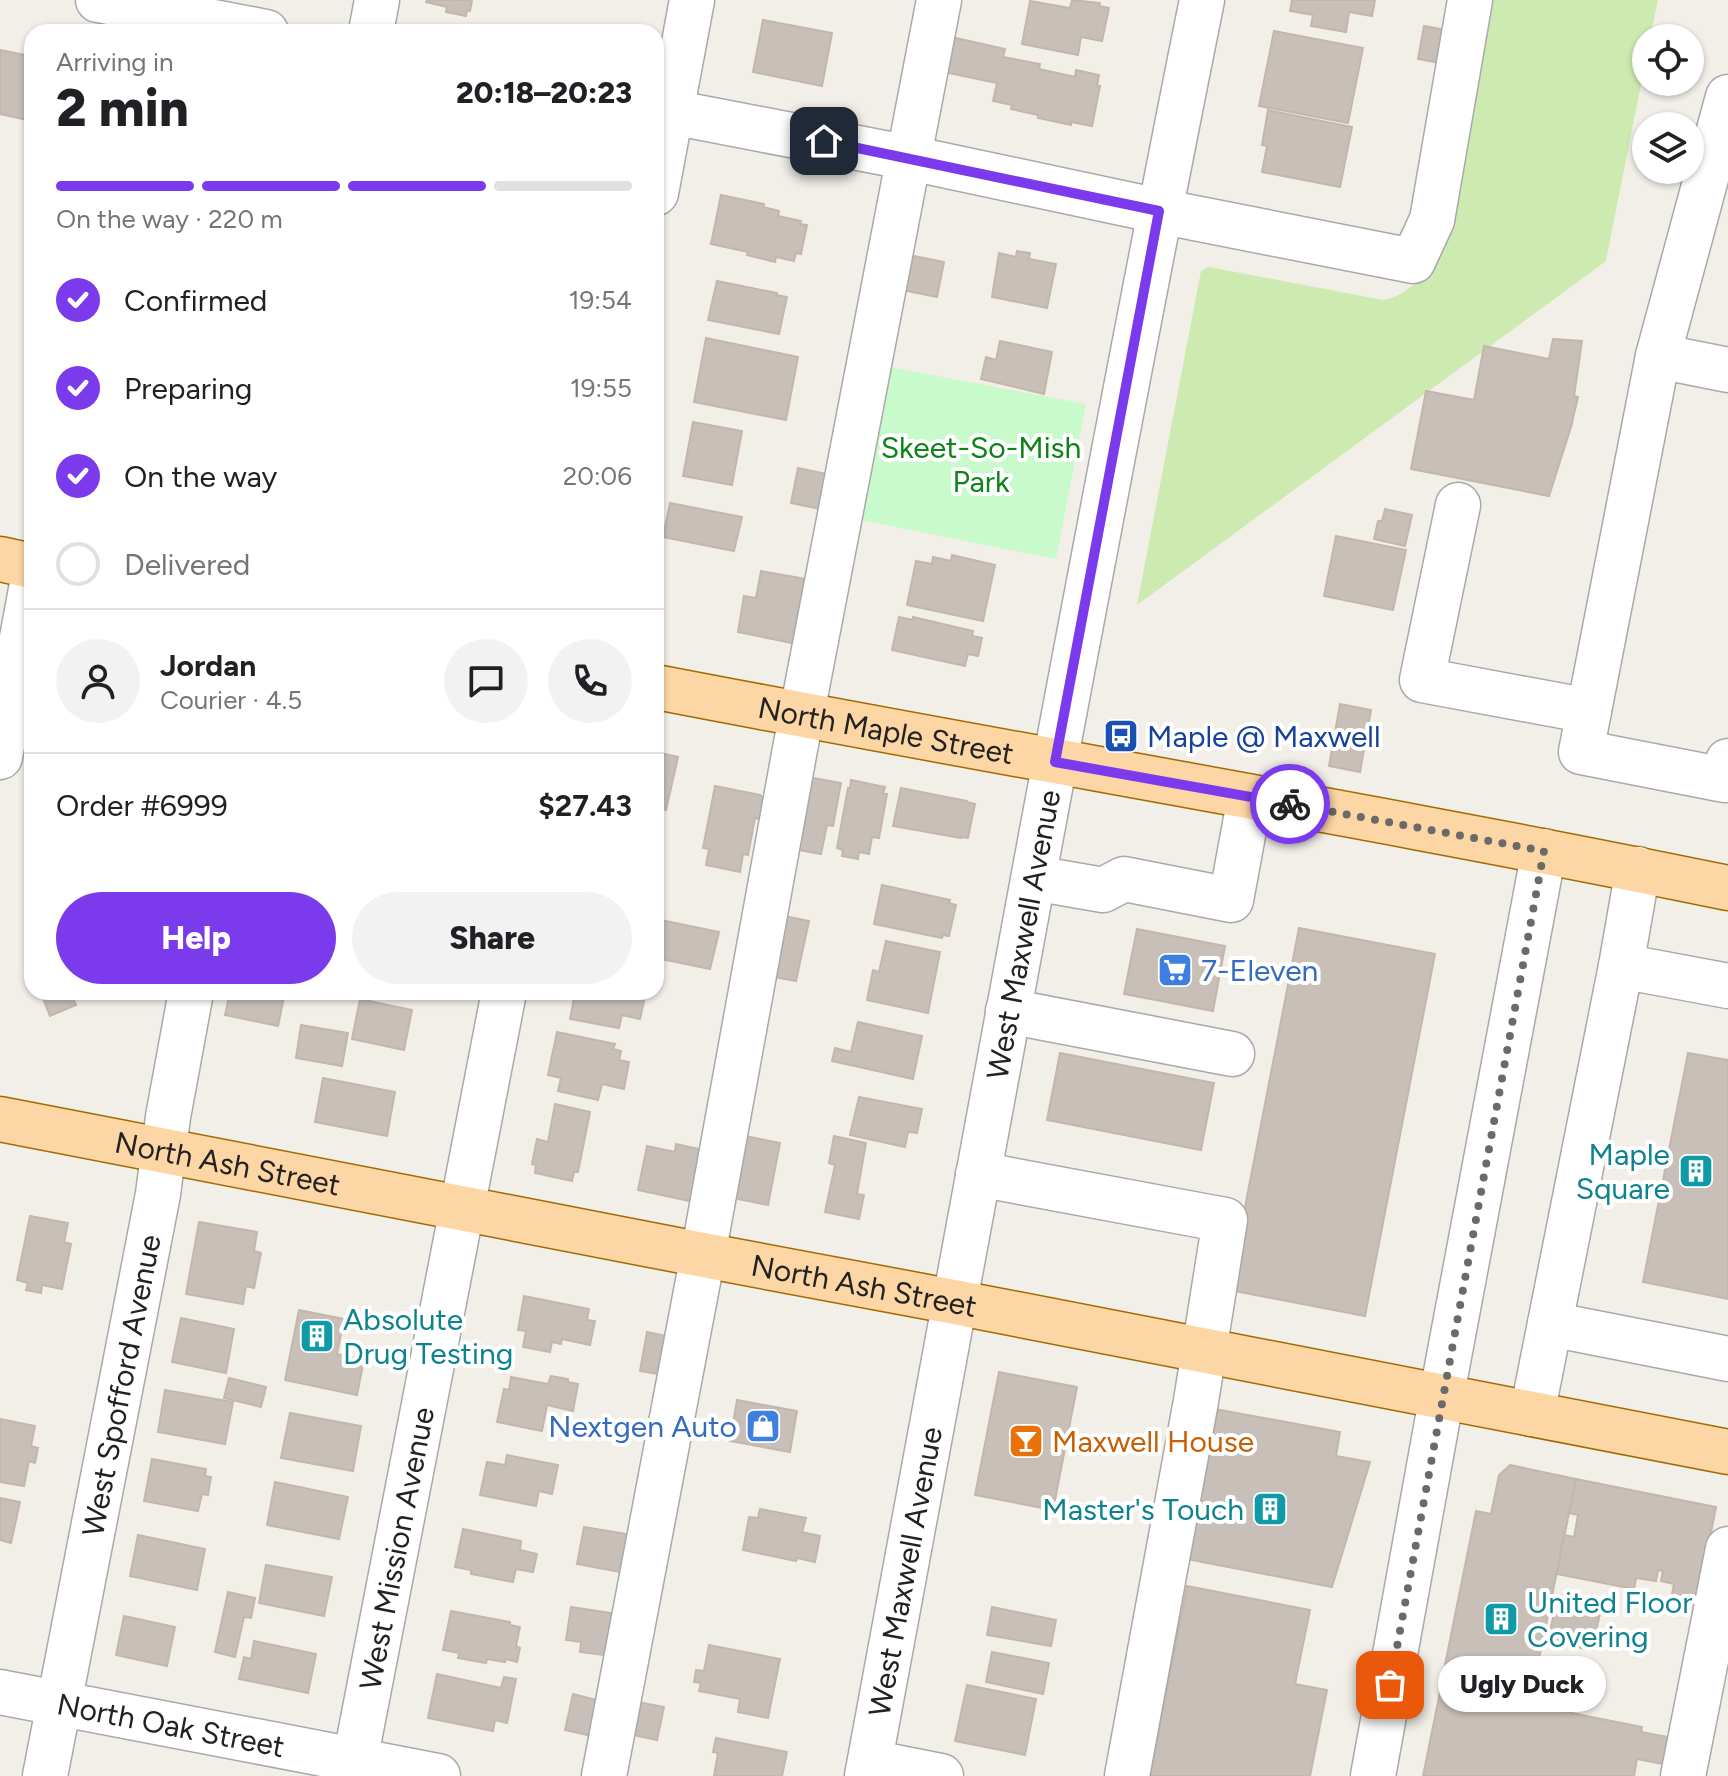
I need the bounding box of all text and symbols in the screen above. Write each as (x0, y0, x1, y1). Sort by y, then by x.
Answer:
map controls (1632, 24, 1704, 184)
button: locate (1632, 24, 1704, 96)
text: Arriving in (56, 46, 174, 78)
text: 20:18–20:23 (456, 74, 632, 111)
text: 2 min (56, 77, 189, 139)
pin (790, 107, 858, 175)
button: layers (1632, 112, 1704, 184)
icon: home (802, 119, 846, 163)
text: On the way · 220 m (56, 203, 283, 235)
icon: check (56, 278, 100, 322)
text: Confirmed (124, 282, 267, 319)
text: 19:54 (569, 284, 632, 316)
icon: check (56, 366, 100, 410)
text: Preparing (124, 370, 252, 407)
text: 19:55 (570, 372, 632, 404)
park label: Skeet-So-Mish Park (881, 429, 1081, 500)
icon: check (56, 454, 100, 498)
text: On the way (124, 458, 277, 495)
text: 20:06 (563, 460, 632, 492)
text: Delivered (124, 546, 250, 583)
button: person (56, 639, 140, 723)
button: chat (444, 639, 528, 723)
button: phone (548, 639, 632, 723)
text: Jordan (160, 647, 256, 684)
text: Courier · 4.5 (160, 684, 302, 716)
street label: North Maple Street (755, 688, 1017, 772)
bus stop icon: Maple @ Maxwell (1102, 717, 1140, 755)
place label: Maple @ Maxwell (1147, 718, 1381, 755)
courier (1250, 764, 1330, 844)
icon: bike (1268, 782, 1312, 826)
text: Order #6999 (56, 787, 228, 824)
text: $27.43 (538, 787, 632, 824)
street label: West Maxwell Avenue (978, 787, 1068, 1082)
button: Help (56, 892, 336, 984)
button: Share (352, 892, 632, 984)
supermarket icon: 7-Eleven (1156, 951, 1194, 989)
place label: 7-Eleven (1201, 952, 1318, 989)
street label: North Ash Street (112, 1123, 344, 1203)
place label: Maple Square (1576, 1136, 1670, 1207)
building icon: Maple Square (1677, 1152, 1715, 1190)
street label: West Spofford Avenue (73, 1231, 168, 1539)
street label: North Ash Street (748, 1246, 980, 1325)
place label: Absolute Drug Testing (343, 1301, 513, 1372)
building icon: Absolute Drug Testing (298, 1317, 336, 1355)
street label: West Mission Avenue (351, 1404, 442, 1693)
shop icon: Nextgen Auto (744, 1407, 782, 1445)
place label: Nextgen Auto (548, 1408, 737, 1445)
bar icon: Maxwell House (1007, 1422, 1045, 1460)
place label: Maxwell House (1052, 1423, 1254, 1460)
street label: West Maxwell Avenue (860, 1424, 950, 1719)
building icon: Master's Touch (1251, 1490, 1289, 1528)
place label: Master's Touch (1042, 1491, 1244, 1528)
place label: United Floor Covering (1527, 1584, 1692, 1655)
building icon: United Floor Covering (1482, 1600, 1520, 1638)
pin (1356, 1651, 1424, 1719)
callout: Ugly Duck (1438, 1657, 1606, 1713)
icon: bag (1368, 1663, 1412, 1707)
text: Ugly Duck (1460, 1668, 1584, 1700)
street label: North Oak Street (54, 1685, 288, 1765)

